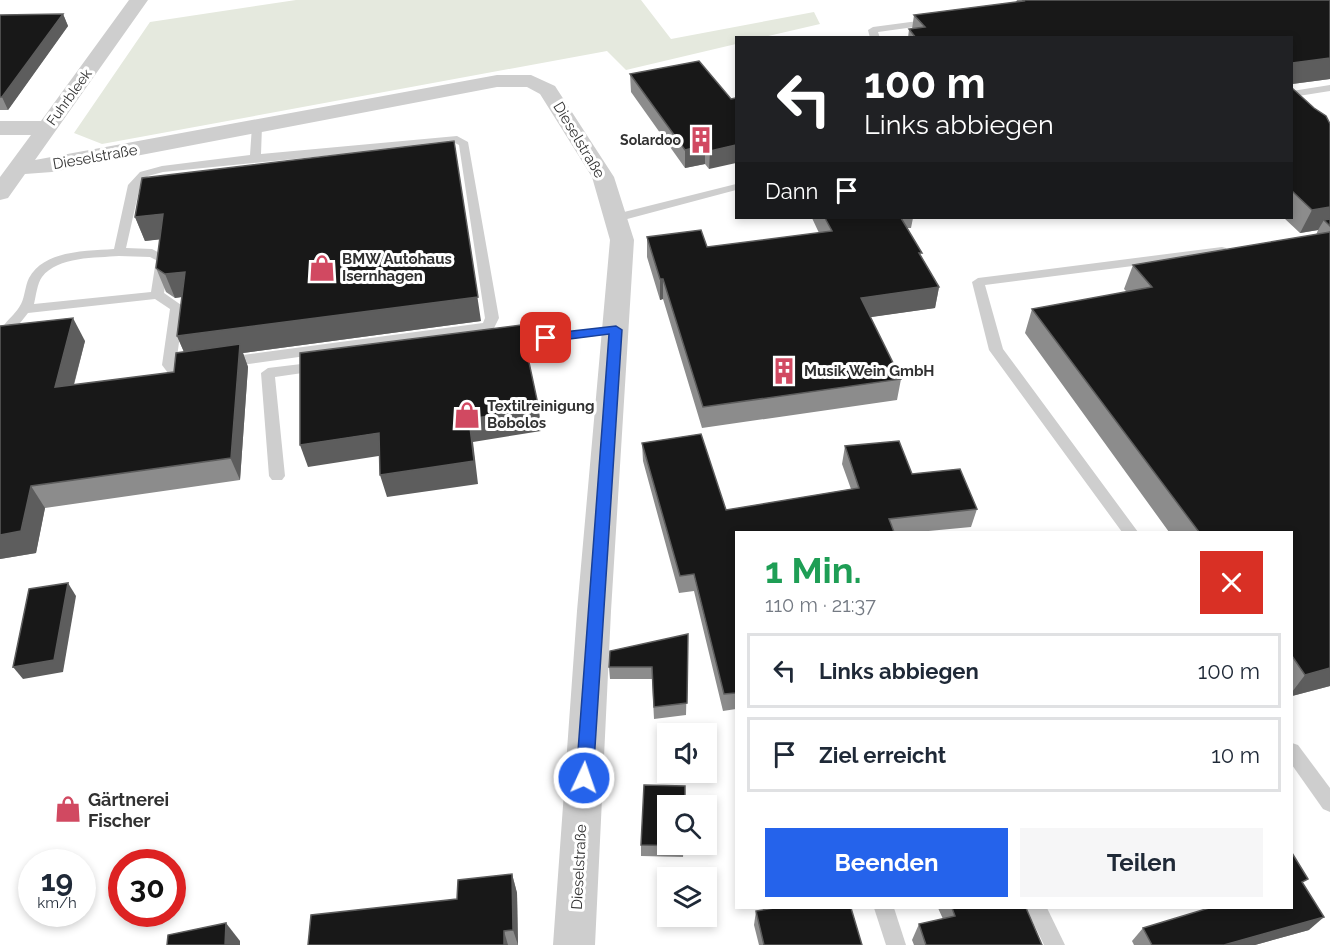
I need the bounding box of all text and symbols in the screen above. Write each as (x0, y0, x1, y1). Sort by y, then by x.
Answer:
text: 100 m (864, 59, 986, 108)
icon: left (765, 60, 843, 138)
street label: Fuhrbleek (43, 65, 95, 128)
street label: Dieselstraße (549, 99, 609, 182)
text: Links abbiegen (864, 109, 1054, 140)
building icon: Solardoo (686, 125, 716, 155)
place label: Solardoo (620, 132, 682, 148)
street label: Dieselstraße (51, 141, 139, 173)
icon: arrive (830, 174, 863, 207)
text: Dann (765, 178, 818, 204)
place label: BMW Autohaus Isernhagen (342, 250, 452, 285)
shop icon: BMW Autohaus Isernhagen (307, 253, 337, 283)
pin (520, 312, 571, 363)
icon: arrive (529, 321, 562, 354)
building icon: Musik Wein GmbH (769, 356, 799, 386)
place label: Musik Wein GmbH (804, 362, 935, 380)
place label: Textilreinigung Bobolos (487, 397, 595, 432)
shop icon: Textilreinigung Bobolos (452, 400, 482, 430)
text: 1 Min. (765, 549, 862, 591)
button: close (1200, 551, 1263, 614)
text: 110 m · 21:37 (765, 593, 876, 617)
icon: left (768, 654, 801, 687)
text: Links abbiegen (819, 658, 979, 684)
text: 100 m (1198, 658, 1260, 684)
map controls (657, 723, 717, 927)
button: sound (657, 723, 717, 783)
icon: arrive (768, 738, 801, 771)
text: Ziel erreicht (819, 742, 946, 768)
text: 10 m (1211, 742, 1260, 768)
position arrow (552, 746, 616, 810)
place label: Gärtnerei Fischer (88, 789, 169, 831)
shop icon: Gärtnerei Fischer (53, 794, 83, 824)
button: search (657, 795, 717, 855)
street label: Dieselstraße (568, 824, 590, 910)
button: Beenden (765, 828, 1008, 897)
button: Teilen (1020, 828, 1263, 897)
speed limit sign: 30 (108, 849, 186, 927)
text: 19 (41, 863, 73, 898)
button: layers (657, 867, 717, 927)
text: km/h (37, 894, 77, 912)

